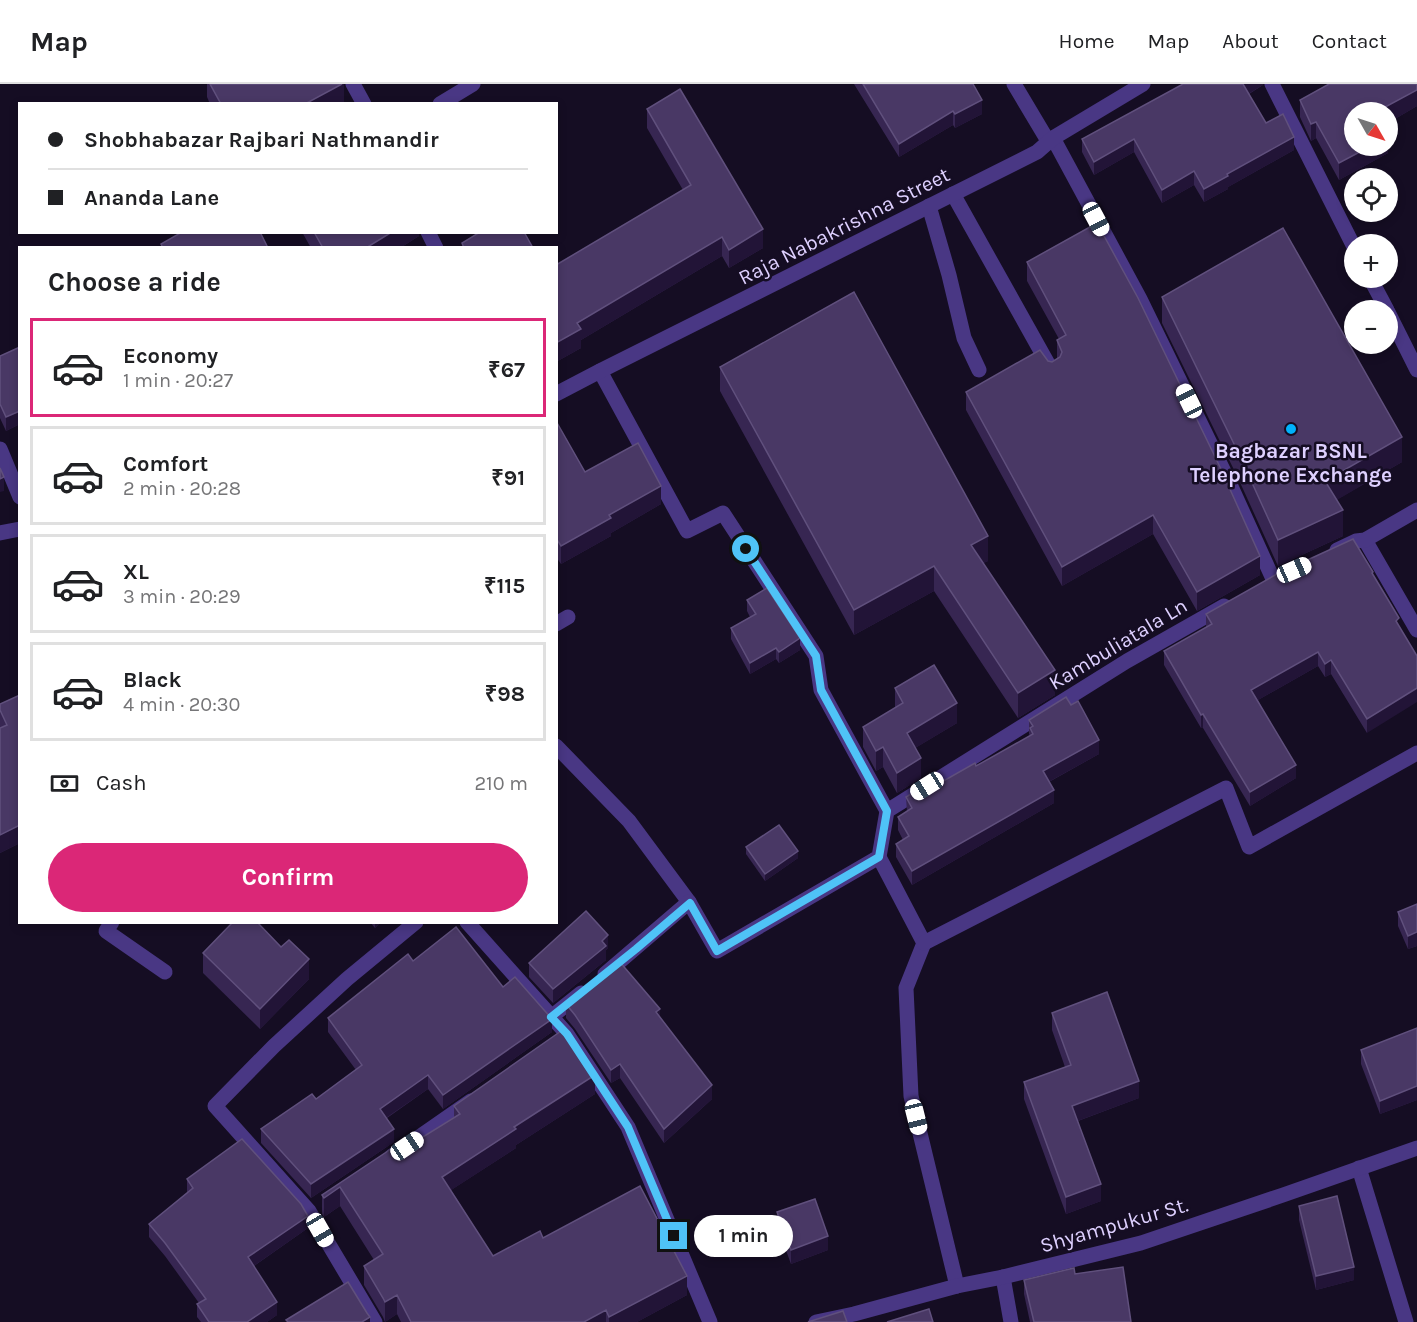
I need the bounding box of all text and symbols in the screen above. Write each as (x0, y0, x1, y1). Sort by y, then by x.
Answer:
text: Map (30, 25, 88, 58)
text: Home (1059, 29, 1115, 53)
text: Map (1148, 29, 1189, 53)
text: About (1222, 29, 1279, 53)
text: Contact (1312, 29, 1387, 53)
north arrow (1344, 102, 1398, 156)
map controls (1344, 102, 1398, 354)
text: Shobhabazar Rajbari Nathmandir (84, 127, 439, 153)
street label: Raja Nabakrishna Street (734, 162, 954, 290)
button: locate (1344, 168, 1398, 222)
text: Ananda Lane (84, 185, 219, 211)
car (1080, 199, 1112, 239)
button: + (1344, 234, 1398, 288)
text: Choose a ride (48, 266, 221, 298)
button: − (1344, 300, 1398, 354)
icon: car (51, 341, 105, 395)
text: Economy (123, 343, 218, 369)
text: ₹67 (488, 357, 525, 383)
text: 1 min · 20:27 (123, 369, 233, 392)
car (1173, 381, 1205, 421)
marker: Bagbazar BSNL Telephone Exchange (1284, 422, 1298, 436)
place label: Bagbazar BSNL Telephone Exchange (1190, 439, 1392, 487)
icon: car (51, 449, 105, 503)
text: Comfort (123, 451, 208, 477)
text: ₹91 (491, 465, 525, 491)
text: 2 min · 20:28 (123, 477, 241, 500)
route start (732, 535, 759, 562)
car (1274, 554, 1314, 586)
icon: car (51, 557, 105, 611)
text: XL (123, 559, 149, 585)
text: ₹115 (484, 573, 525, 599)
text: 3 min · 20:29 (123, 585, 241, 608)
street label: Kambuliatala Ln (1044, 593, 1192, 695)
icon: car (51, 665, 105, 719)
text: Black (123, 667, 182, 693)
text: ₹98 (485, 681, 525, 707)
text: 4 min · 20:30 (123, 693, 240, 716)
icon: cash (48, 767, 81, 800)
car (907, 769, 947, 803)
text: Cash (96, 770, 146, 796)
text: 210 m (474, 772, 528, 795)
button: Confirm (48, 843, 528, 912)
car (903, 1097, 929, 1137)
car (387, 1128, 427, 1164)
street label: Shyampukur St. (1037, 1192, 1191, 1258)
car (303, 1210, 337, 1250)
callout: 1 min (695, 1215, 794, 1257)
route end (660, 1222, 687, 1249)
text: 1 min (718, 1224, 769, 1247)

